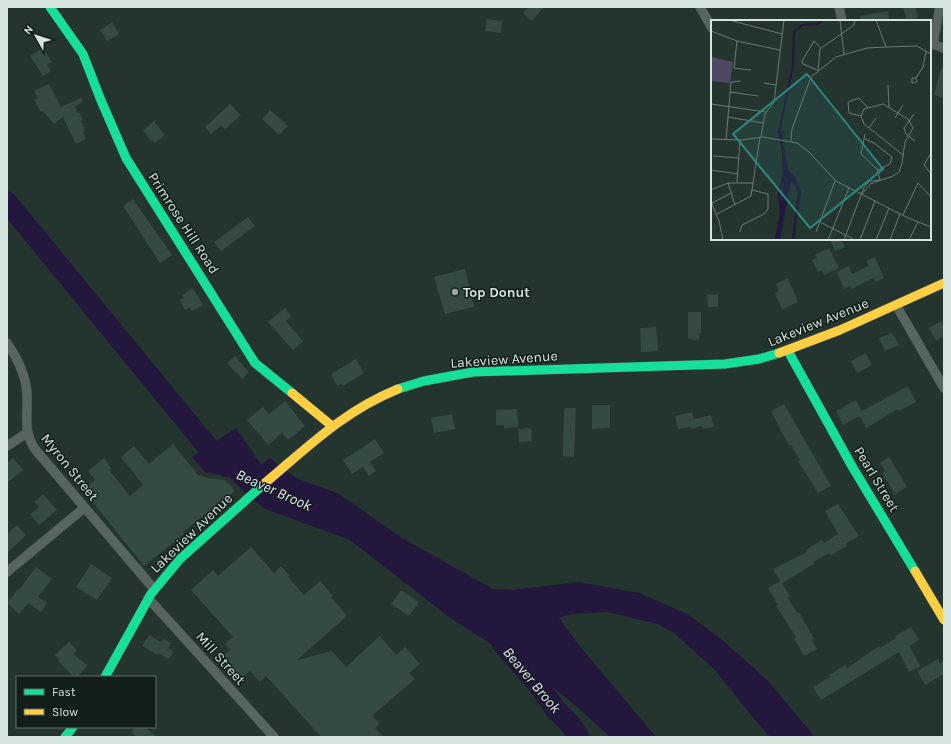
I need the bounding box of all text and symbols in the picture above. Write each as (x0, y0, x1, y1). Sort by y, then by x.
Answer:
north arrow (16, 16, 56, 56)
inset map (711, 20, 931, 240)
text: N (21, 23, 36, 37)
street label: Primrose Hill Road (144, 169, 223, 277)
place label: Top Donut (463, 284, 530, 301)
marker: Top Donut (450, 287, 460, 297)
street label: Lakeview Avenue (765, 294, 871, 350)
street label: Lakeview Avenue (450, 347, 558, 372)
street label: Myron Street (37, 430, 102, 504)
street label: Pearl Street (850, 443, 903, 515)
water label: Beaver Brook (233, 465, 315, 515)
street label: Lakeview Avenue (147, 490, 236, 577)
street label: Mill Street (192, 628, 249, 688)
water label: Beaver Brook (499, 643, 565, 717)
legend (16, 676, 156, 728)
text: Fast (52, 685, 76, 699)
text: Slow (52, 705, 78, 719)

